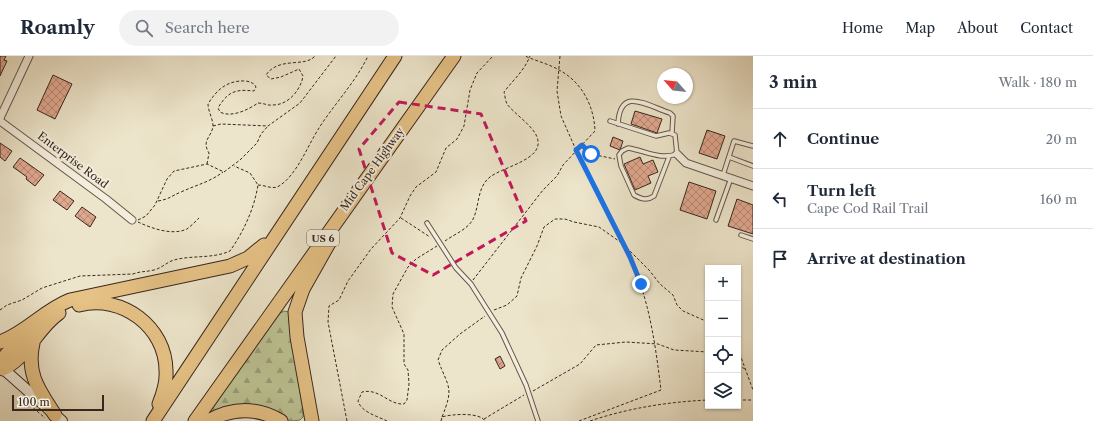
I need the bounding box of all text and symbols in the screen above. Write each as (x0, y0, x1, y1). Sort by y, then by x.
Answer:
search box (119, 10, 399, 46)
text: Roamly (20, 16, 95, 39)
icon: search (133, 17, 155, 39)
text: Search here (165, 18, 250, 37)
text: Home (842, 19, 883, 37)
text: Map (905, 19, 935, 37)
text: About (957, 19, 998, 37)
text: Contact (1020, 19, 1073, 37)
north arrow (657, 68, 693, 104)
text: 3 min (769, 72, 818, 92)
text: Walk · 180 m (998, 74, 1077, 90)
street label: Mid Cape Highway (337, 124, 408, 214)
icon: ahead (769, 128, 791, 150)
street label: Enterprise Road (35, 129, 111, 191)
text: Continue (807, 129, 879, 148)
text: 20 m (1046, 131, 1077, 147)
route start (582, 145, 600, 163)
text: Turn left (807, 181, 876, 200)
icon: left (769, 188, 791, 210)
text: 160 m (1040, 191, 1077, 207)
text: Cape Cod Rail Trail (807, 200, 928, 216)
road number: US 6 (307, 230, 339, 246)
icon: arrive (769, 248, 791, 270)
text: Arrive at destination (807, 249, 966, 268)
map controls (705, 265, 741, 409)
button: + (705, 265, 741, 301)
route end (632, 275, 650, 293)
button: − (705, 301, 741, 337)
button: locate (705, 337, 741, 373)
button: layers (705, 373, 741, 409)
scale bar (12, 393, 104, 412)
text: 100 m (18, 395, 50, 409)

